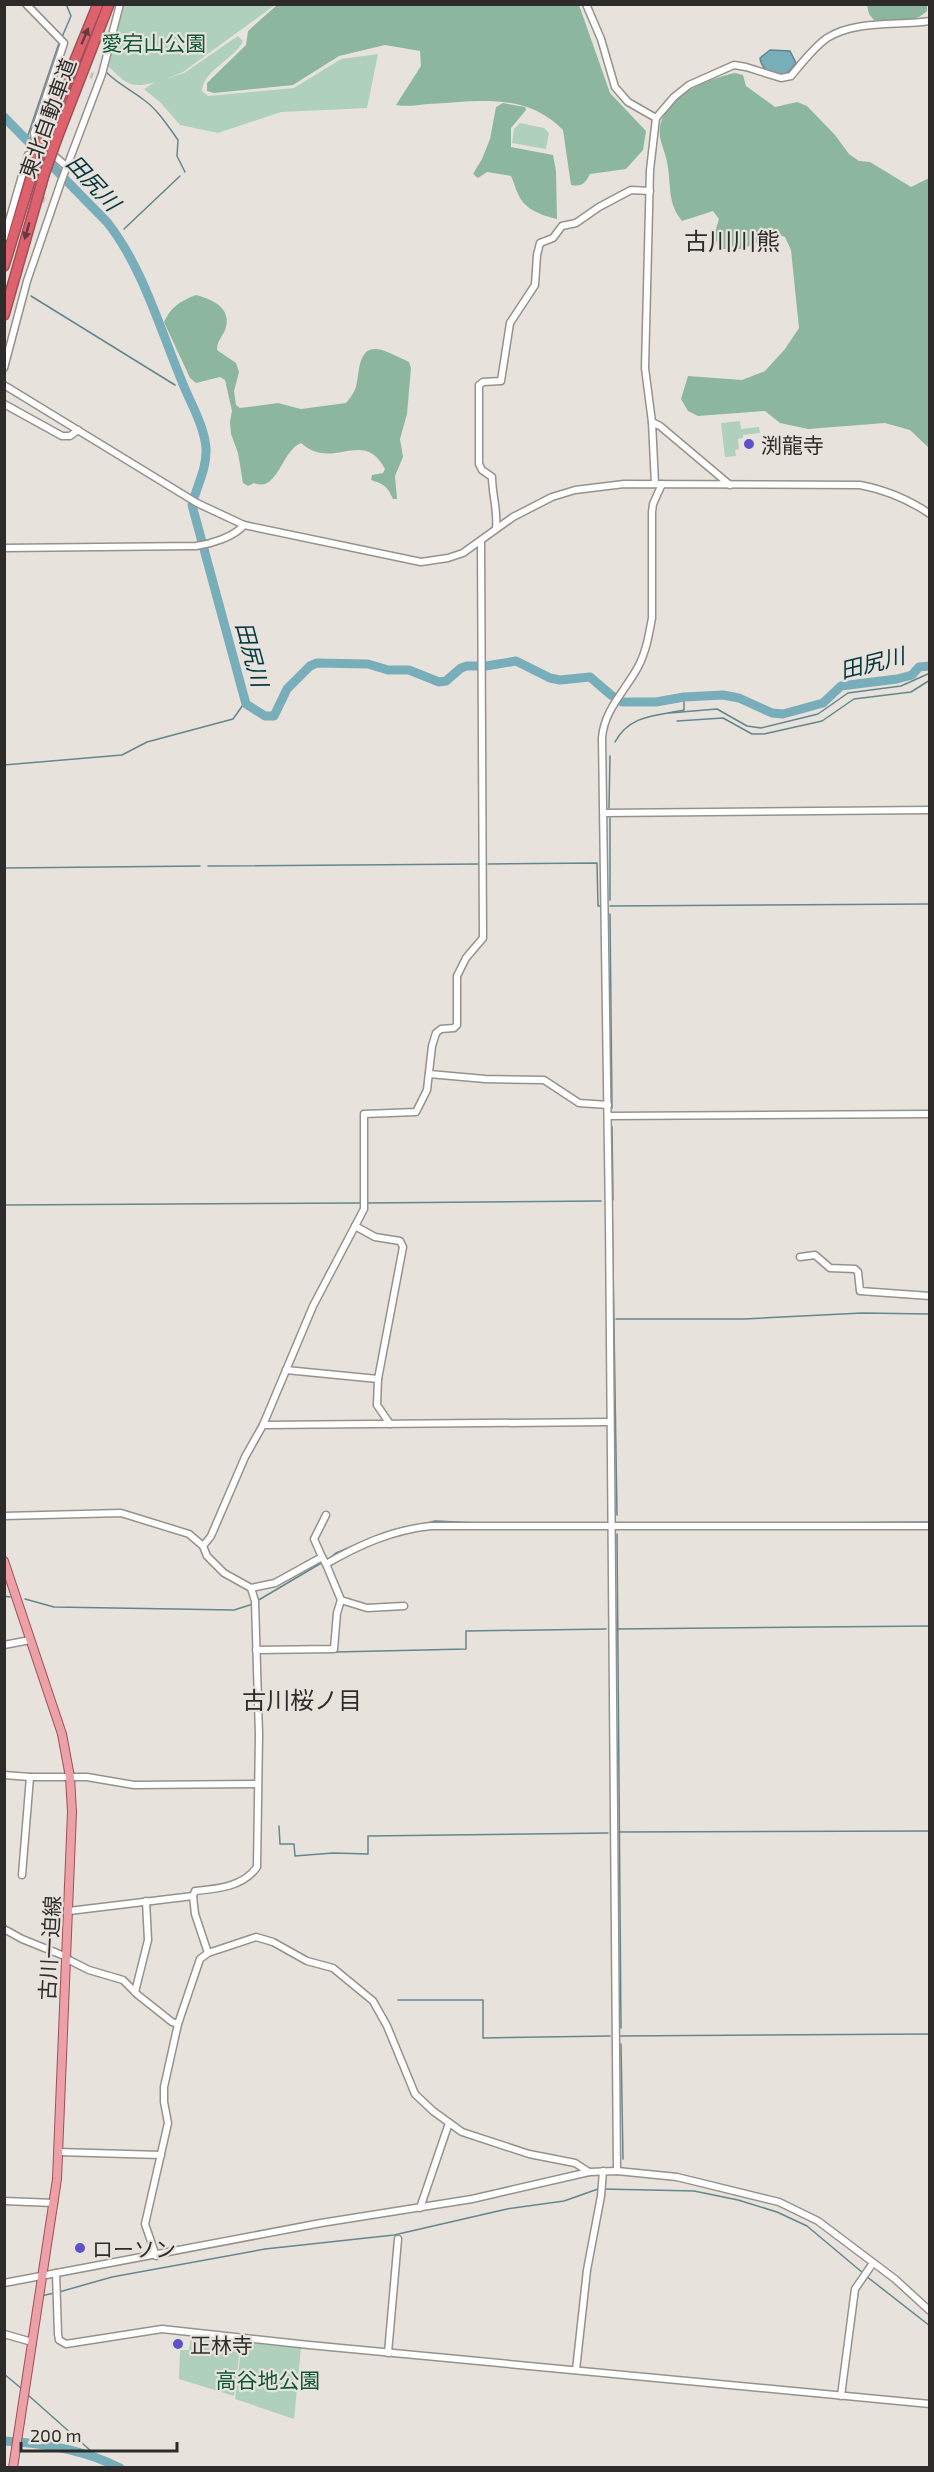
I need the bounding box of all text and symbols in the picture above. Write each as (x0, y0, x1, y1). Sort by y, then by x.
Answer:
one-way arrow (80, 26, 90, 44)
park label: 愛宕山公園 (102, 30, 207, 55)
street label: 東北自動車道 (14, 55, 80, 181)
water label: 田尻川 (62, 149, 127, 216)
one-way arrow (22, 222, 31, 240)
district label: 古川川熊 (684, 226, 780, 255)
place label: 渕龍寺 (761, 432, 824, 457)
marker: 渕龍寺 (742, 437, 756, 451)
water label: 田尻川 (232, 619, 275, 691)
water label: 田尻川 (837, 641, 909, 683)
district label: 古川桜ノ目 (242, 1685, 362, 1714)
street label: 古川一迫線 (34, 1895, 64, 2001)
place label: ローソン (92, 2236, 176, 2261)
marker: ローソン (73, 2241, 87, 2255)
place label: 正林寺 (190, 2332, 253, 2357)
marker: 正林寺 (171, 2337, 185, 2351)
park label: 高谷地公園 (216, 2367, 321, 2392)
scale bar (21, 2415, 177, 2453)
text: 200 m (30, 2424, 82, 2446)

